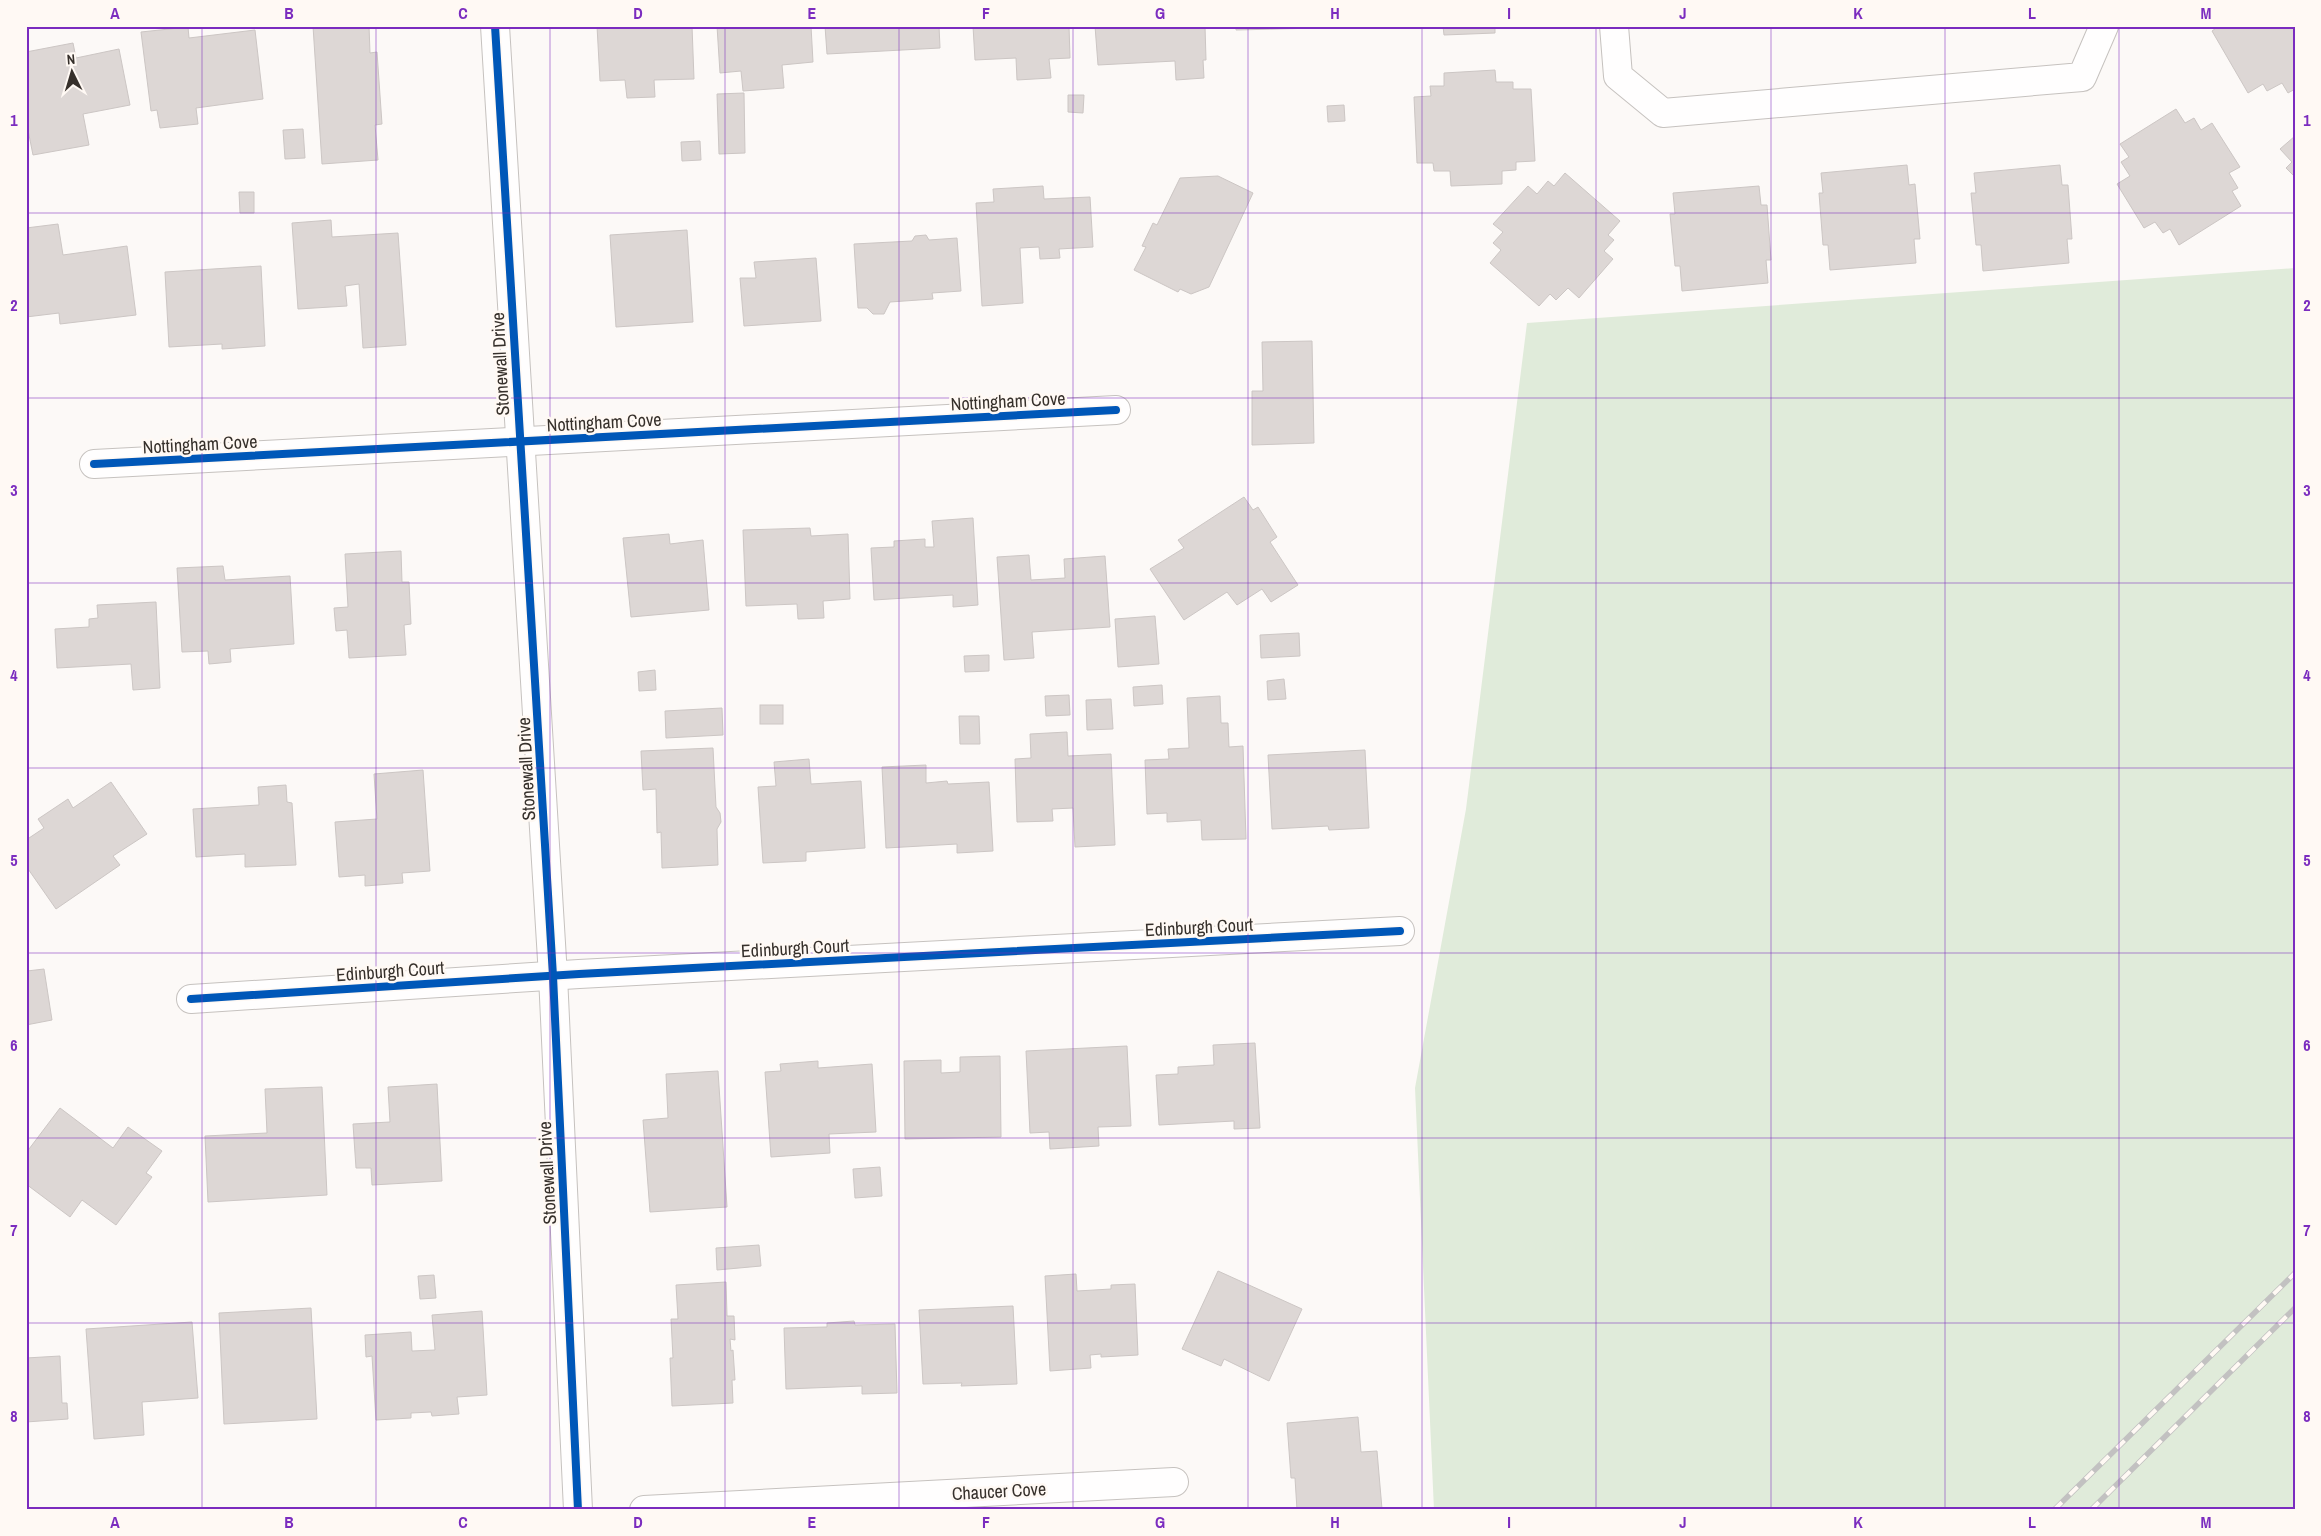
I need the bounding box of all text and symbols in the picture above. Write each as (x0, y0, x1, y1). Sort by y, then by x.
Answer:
text: A (110, 2, 120, 24)
text: B (284, 2, 294, 24)
text: C (458, 2, 468, 24)
text: D (633, 2, 643, 24)
text: E (808, 2, 817, 24)
text: F (982, 2, 990, 24)
text: G (1155, 2, 1165, 24)
text: H (1330, 2, 1340, 24)
text: I (1507, 2, 1511, 24)
text: J (1679, 2, 1687, 24)
text: K (1853, 2, 1863, 24)
text: L (2028, 2, 2036, 24)
text: M (2201, 2, 2212, 24)
north arrow (48, 48, 98, 98)
text: N (66, 50, 76, 68)
text: 1 (10, 109, 18, 131)
text: 1 (2303, 109, 2311, 131)
text: 2 (10, 294, 18, 316)
text: 2 (2303, 294, 2311, 316)
street label: Stonewall Drive (485, 312, 515, 416)
street label: Nottingham Cove (950, 386, 1066, 416)
street label: Nottingham Cove (546, 407, 662, 437)
street label: Nottingham Cove (142, 429, 258, 459)
text: 3 (10, 479, 18, 501)
text: 3 (2303, 479, 2311, 501)
text: 4 (10, 664, 18, 686)
text: 4 (2303, 664, 2311, 686)
street label: Stonewall Drive (511, 717, 541, 821)
text: 5 (10, 849, 18, 871)
text: 5 (2303, 849, 2311, 871)
street label: Edinburgh Court (1144, 912, 1254, 942)
street label: Edinburgh Court (740, 933, 850, 963)
street label: Edinburgh Court (335, 955, 445, 987)
text: 6 (10, 1034, 18, 1056)
text: 6 (2303, 1034, 2311, 1056)
street label: Stonewall Drive (532, 1121, 562, 1225)
text: 7 (10, 1219, 18, 1241)
text: 7 (2303, 1219, 2311, 1241)
text: 8 (10, 1405, 18, 1427)
text: 8 (2303, 1405, 2311, 1427)
street label: Chaucer Cove (951, 1476, 1047, 1506)
text: A (110, 1511, 120, 1533)
text: B (284, 1511, 294, 1533)
text: C (458, 1511, 468, 1533)
text: D (633, 1511, 643, 1533)
text: E (808, 1511, 817, 1533)
text: F (982, 1511, 990, 1533)
text: G (1155, 1511, 1165, 1533)
text: H (1330, 1511, 1340, 1533)
text: I (1507, 1511, 1511, 1533)
text: J (1679, 1511, 1687, 1533)
text: K (1853, 1511, 1863, 1533)
text: L (2028, 1511, 2036, 1533)
text: M (2201, 1511, 2212, 1533)

